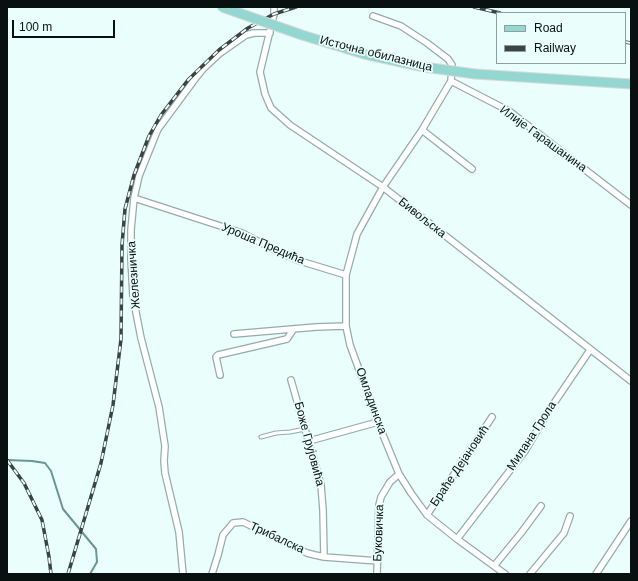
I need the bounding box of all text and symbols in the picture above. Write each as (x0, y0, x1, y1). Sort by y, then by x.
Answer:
scale bar (14, 12, 117, 38)
legend (496, 12, 626, 64)
text: 100 m (19, 20, 52, 34)
text: Road (534, 21, 563, 35)
street label: Источна обилазница (318, 33, 434, 75)
text: Railway (534, 41, 576, 55)
street label: Илије Гарашанина (497, 103, 589, 175)
street label: Бивољска (395, 195, 449, 241)
street label: Уроша Предића (219, 220, 307, 268)
street label: Железничка (124, 241, 144, 309)
street label: Омладинска (352, 366, 390, 436)
street label: Милана Грола (504, 399, 560, 473)
street label: Боже Грујовића (291, 400, 327, 488)
street label: Браће Дејановић (427, 423, 493, 509)
street label: Буковичка (371, 504, 387, 562)
street label: Трибалска (247, 519, 307, 557)

